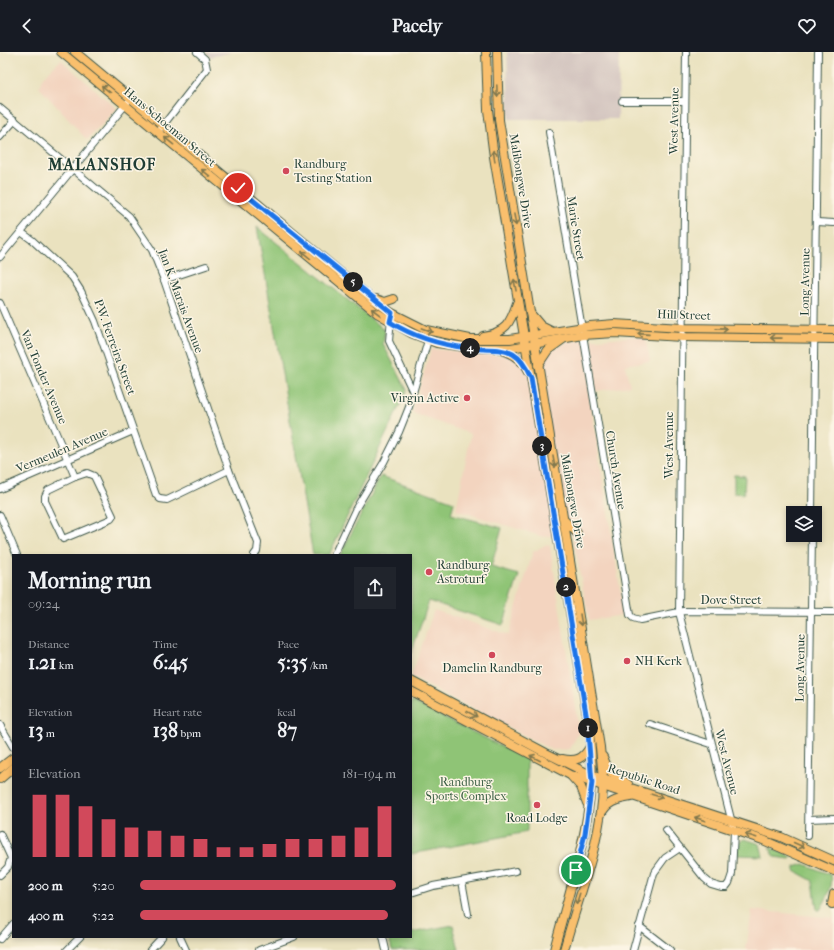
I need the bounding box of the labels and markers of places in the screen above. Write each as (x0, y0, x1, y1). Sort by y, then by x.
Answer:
place label: Randburg Testing Station (294, 157, 372, 185)
marker: Randburg Testing Station (281, 166, 291, 176)
pin (221, 171, 255, 205)
pin: 5 (343, 272, 363, 292)
pin: 4 (460, 338, 480, 358)
place label: Virgin Active (390, 391, 459, 405)
marker: Virgin Active (462, 393, 472, 403)
pin: 3 (532, 436, 552, 456)
place label: Randburg Astroturf (436, 558, 490, 586)
marker: Randburg Astroturf (424, 567, 434, 577)
pin: 2 (556, 577, 576, 597)
marker: Damelin Randburg (487, 650, 497, 660)
place label: NH Kerk (635, 654, 683, 668)
marker: NH Kerk (622, 656, 632, 666)
place label: Damelin Randburg (442, 661, 542, 675)
pin: 1 (578, 718, 598, 738)
marker: Road Lodge (532, 800, 542, 810)
place label: Road Lodge (506, 811, 568, 825)
pin (559, 853, 593, 887)

